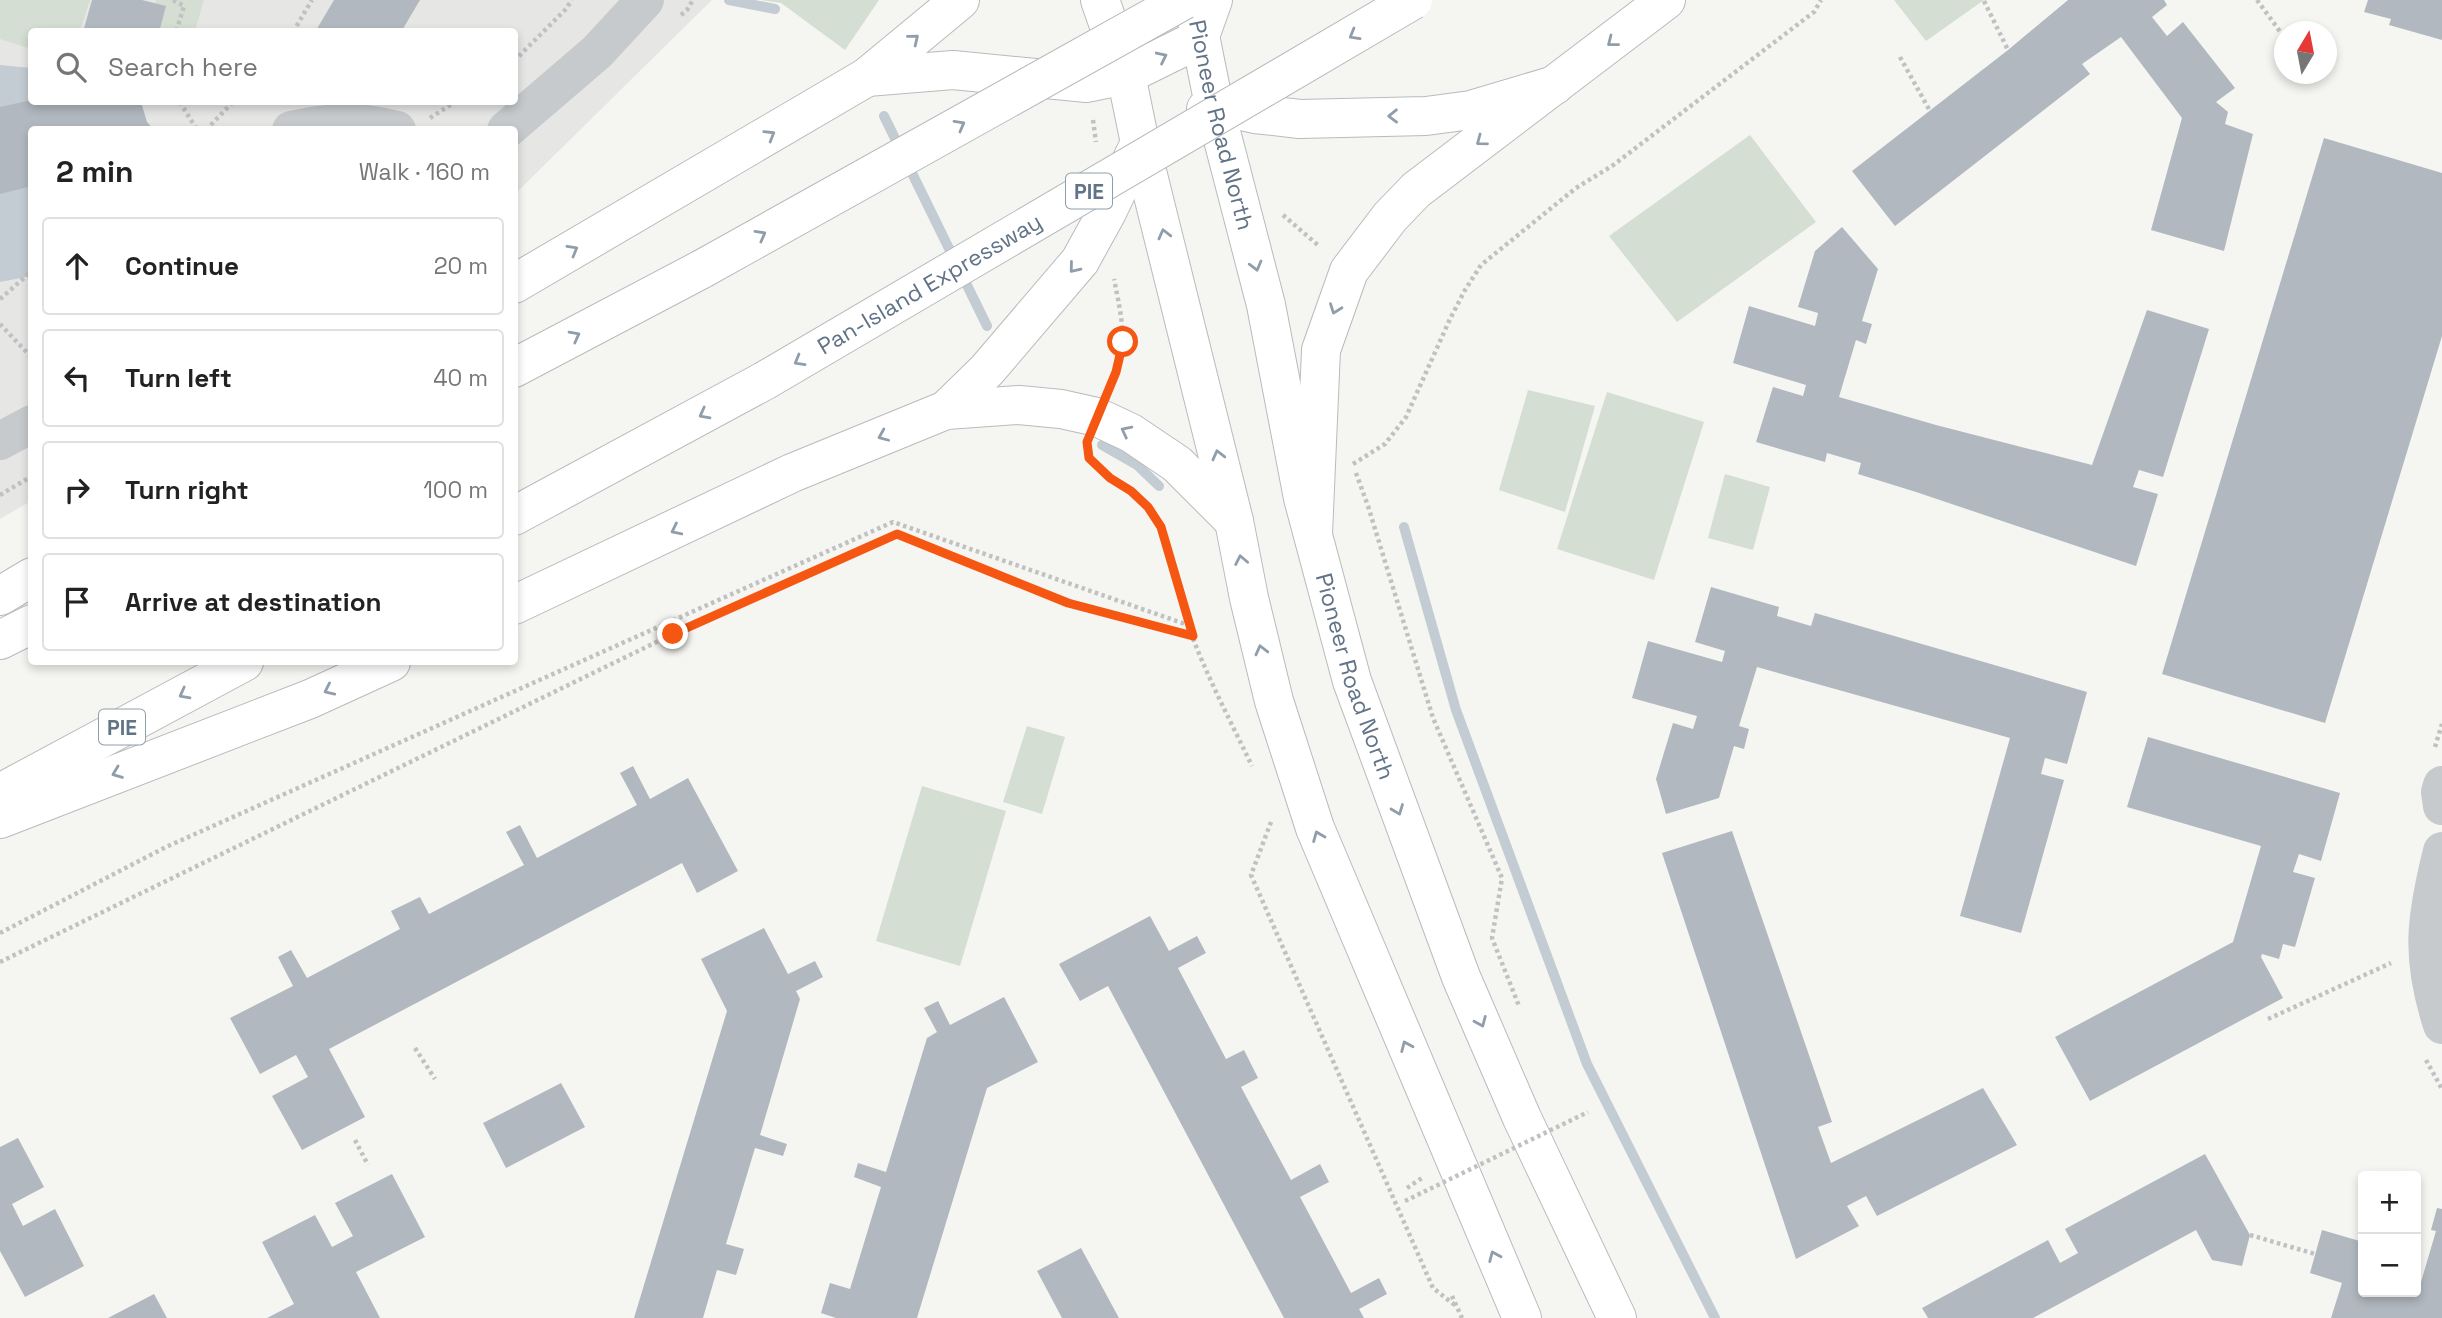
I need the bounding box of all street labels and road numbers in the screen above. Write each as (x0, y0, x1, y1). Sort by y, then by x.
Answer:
street label: Pioneer Road North (1182, 17, 1261, 233)
road number: PIE (1066, 174, 1112, 208)
street label: Pan-Island Expressway (812, 206, 1047, 361)
street label: Pioneer Road North (1309, 570, 1402, 784)
road number: PIE (99, 710, 145, 744)

